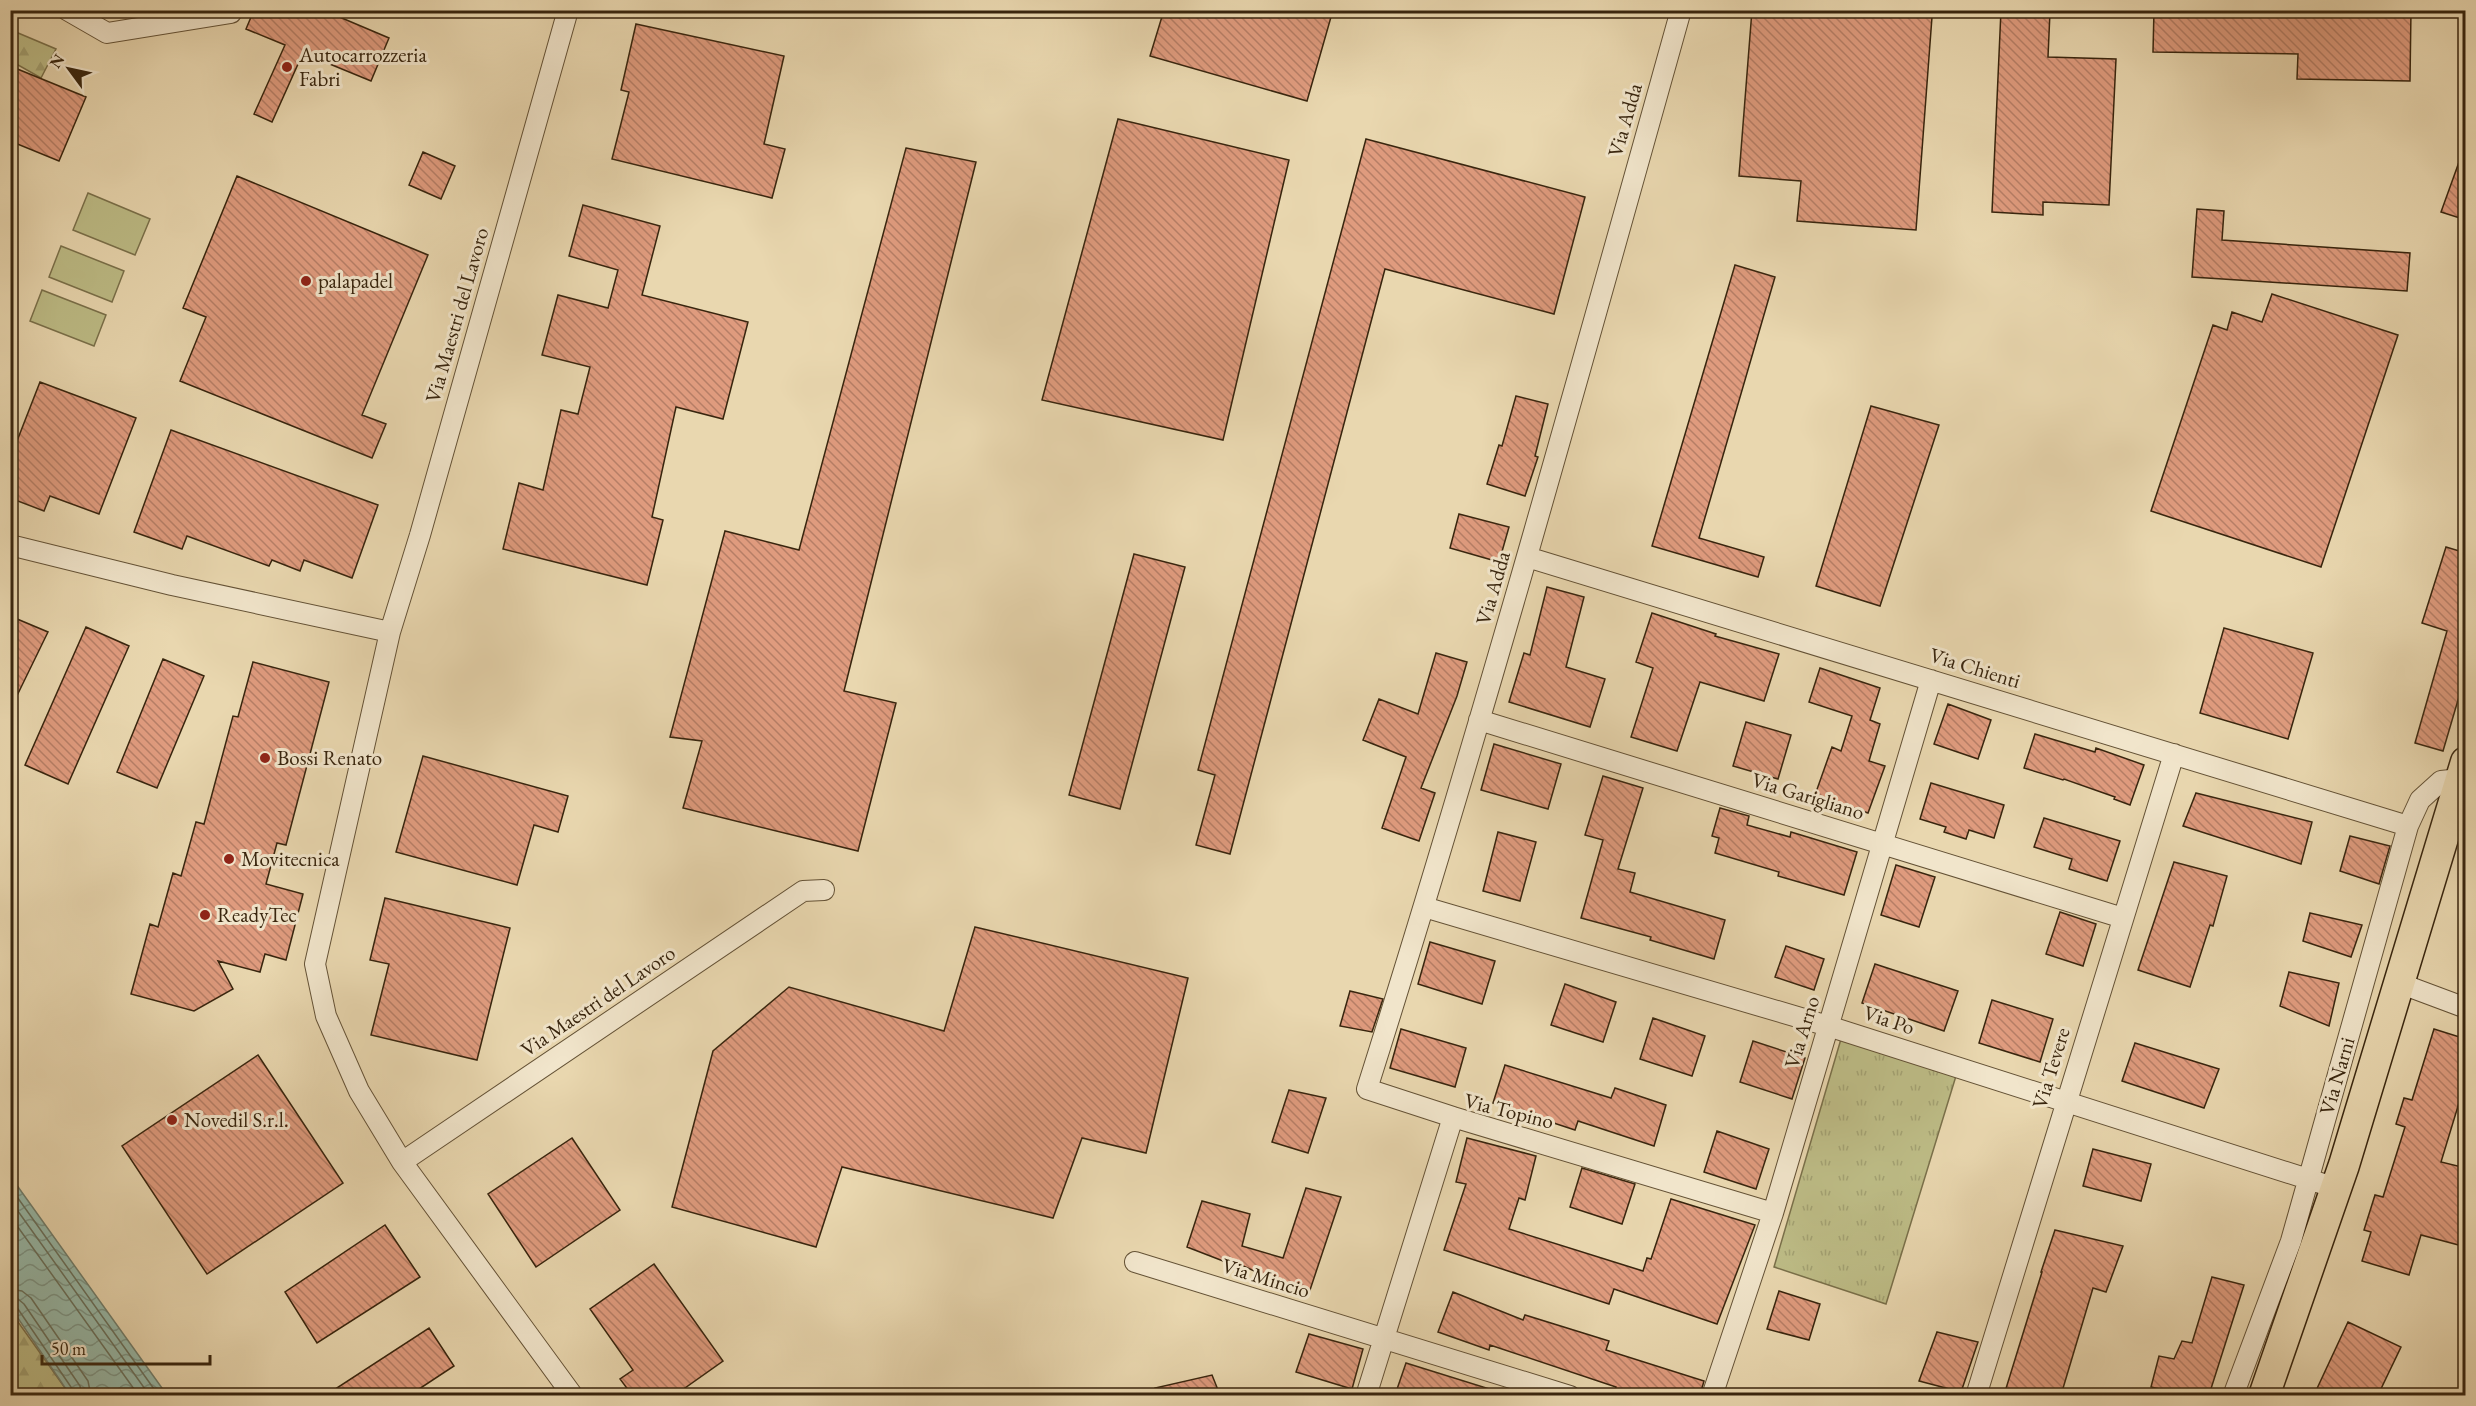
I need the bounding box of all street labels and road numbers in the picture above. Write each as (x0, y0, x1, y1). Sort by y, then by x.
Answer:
street label: Via Adda (1601, 79, 1648, 160)
street label: Via Maestri del Lavoro (419, 224, 494, 406)
street label: Via Adda (1469, 547, 1516, 628)
street label: Via Chienti (1927, 641, 2024, 694)
street label: Via Garigliano (1749, 766, 1868, 825)
street label: Via Maestri del Lavoro (515, 939, 680, 1062)
street label: Via Arno (1778, 992, 1825, 1071)
street label: Via Po (1860, 999, 1918, 1040)
street label: Via Tevere (2025, 1024, 2076, 1112)
street label: Via Narni (2313, 1034, 2360, 1118)
street label: Via Topino (1462, 1086, 1557, 1135)
street label: Via Mincio (1219, 1251, 1313, 1304)

